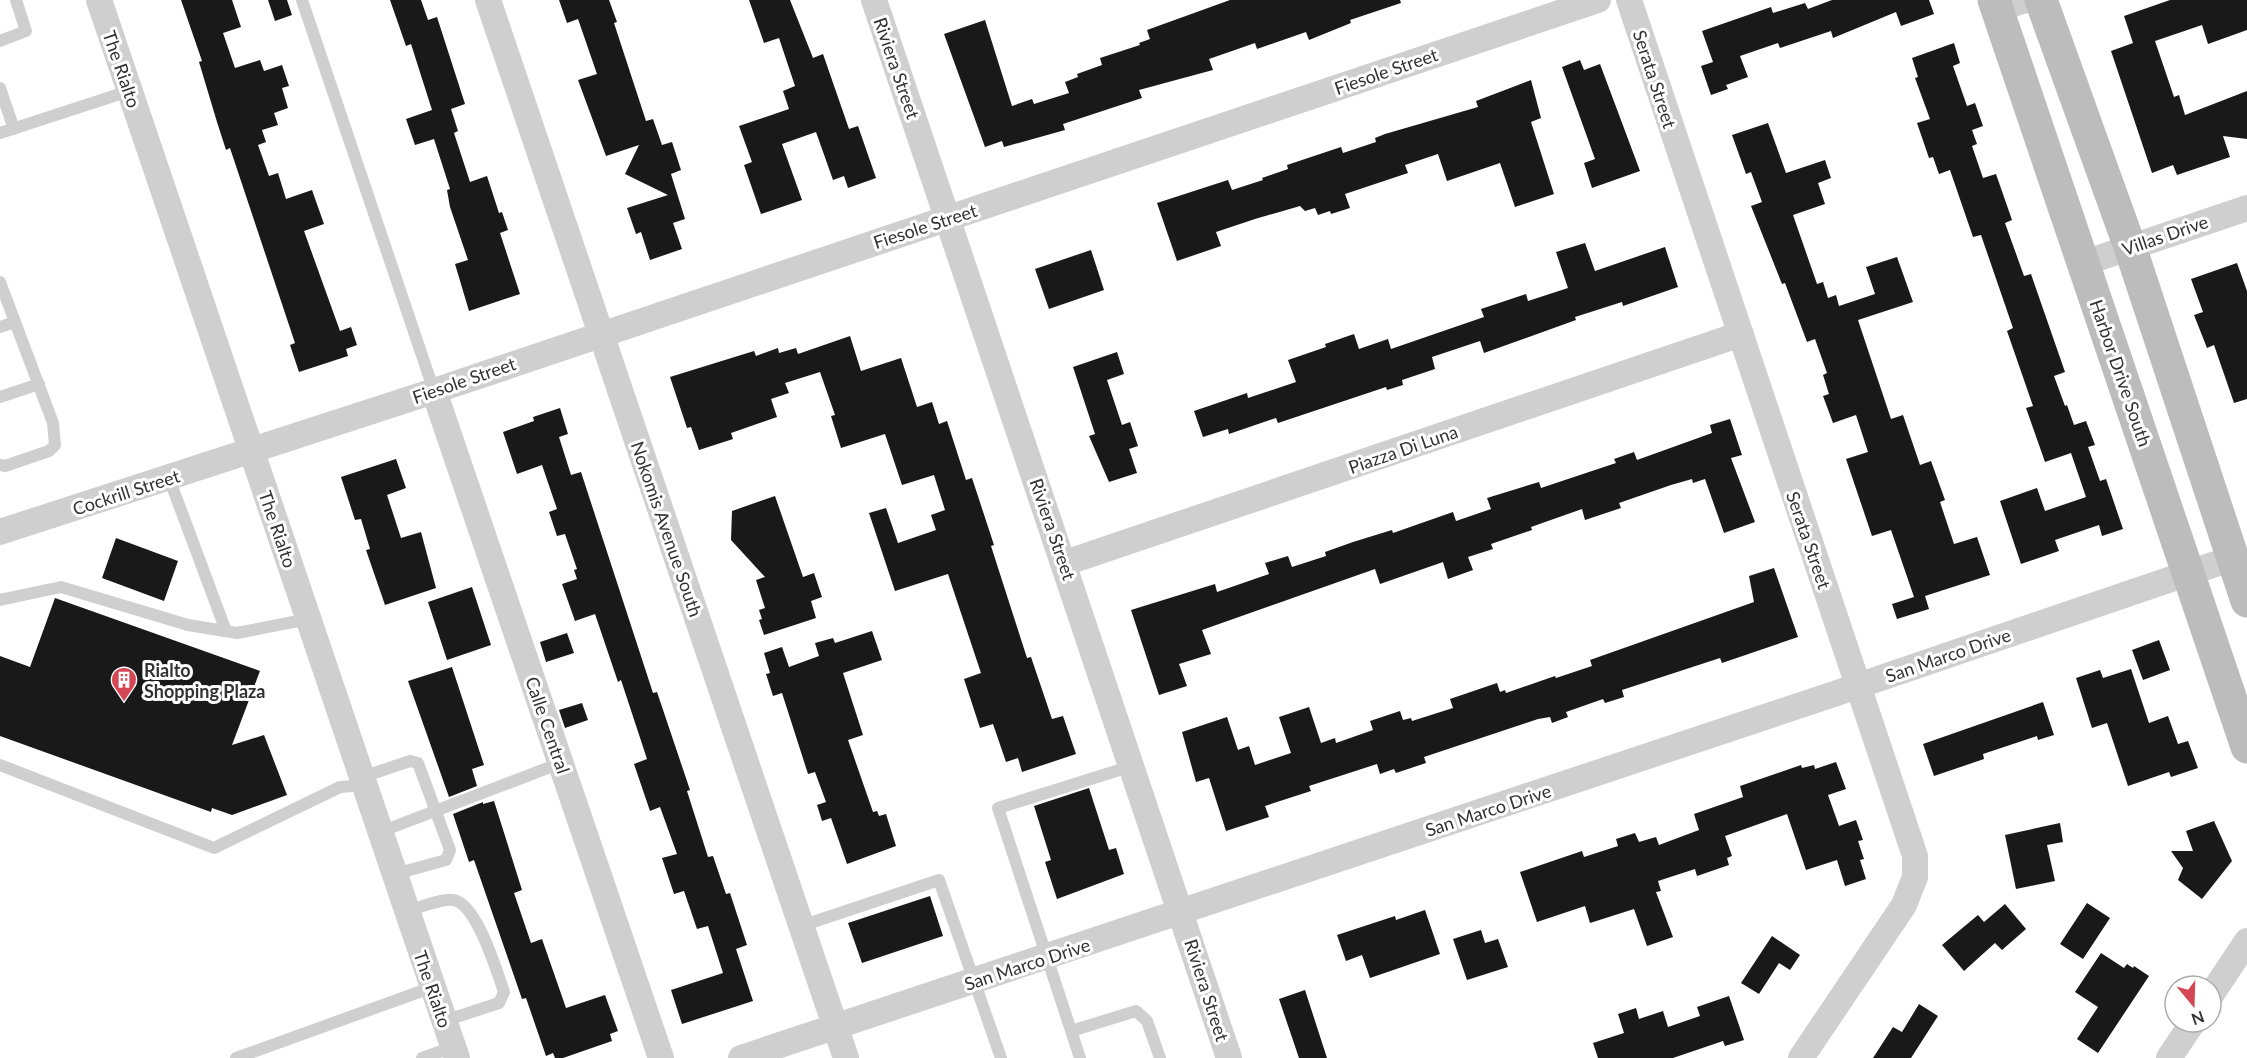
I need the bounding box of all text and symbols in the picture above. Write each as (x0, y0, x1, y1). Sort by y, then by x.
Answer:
street label: Riviera Street (869, 14, 925, 122)
street label: Serata Street (1629, 27, 1681, 131)
street label: The Rialto (99, 28, 145, 110)
street label: Fiesole Street (1331, 43, 1441, 99)
street label: Fiesole Street (870, 199, 980, 253)
street label: Villas Drive (2119, 210, 2211, 260)
street label: Harbor Drive South (2086, 297, 2156, 449)
street label: Fiesole Street (409, 352, 519, 408)
street label: Piazza Di Luna (1346, 420, 1460, 478)
street label: Nokomis Avenue South (627, 438, 707, 620)
street label: Cockrill Street (70, 464, 183, 520)
street label: Riviera Street (1025, 475, 1081, 583)
street label: The Rialto (255, 488, 301, 570)
street label: Serata Street (1782, 488, 1836, 592)
street label: San Marco Drive (1882, 623, 2014, 687)
place label: Rialto Shopping Plaza (144, 659, 265, 702)
building icon: Rialto Shopping Plaza (109, 665, 139, 703)
street label: Calle Central (521, 674, 575, 776)
street label: San Marco Drive (1422, 779, 1554, 841)
street label: San Marco Drive (961, 933, 1093, 995)
street label: Riviera Street (1180, 936, 1234, 1044)
street label: The Rialto (410, 948, 456, 1030)
north arrow (2163, 974, 2223, 1034)
text: N (2189, 1008, 2207, 1030)

